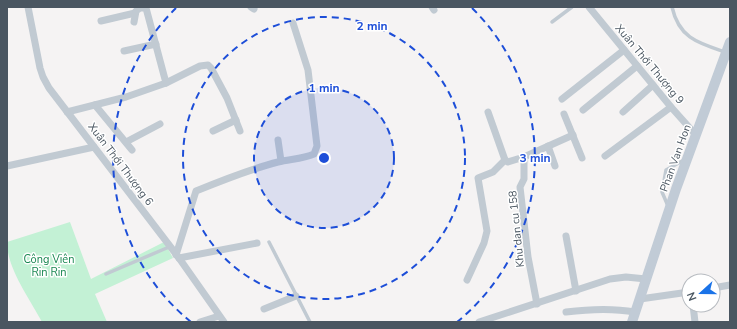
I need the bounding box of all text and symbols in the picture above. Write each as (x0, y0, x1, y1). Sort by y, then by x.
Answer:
text: 2 min (356, 18, 388, 34)
street label: Xuân Thới Thượng 9 (612, 21, 687, 107)
text: 1 min (308, 80, 340, 96)
street label: Xuân Thới Thượng 6 (85, 120, 157, 209)
street label: Phan Van Hon (656, 122, 695, 194)
text: 3 min (519, 150, 551, 166)
centre of rings (317, 151, 331, 165)
street label: Khu dan cu 158 (505, 189, 528, 268)
park label: Công Viên Rin Rin (24, 252, 74, 280)
north arrow (681, 273, 721, 313)
text: N (684, 290, 701, 303)

